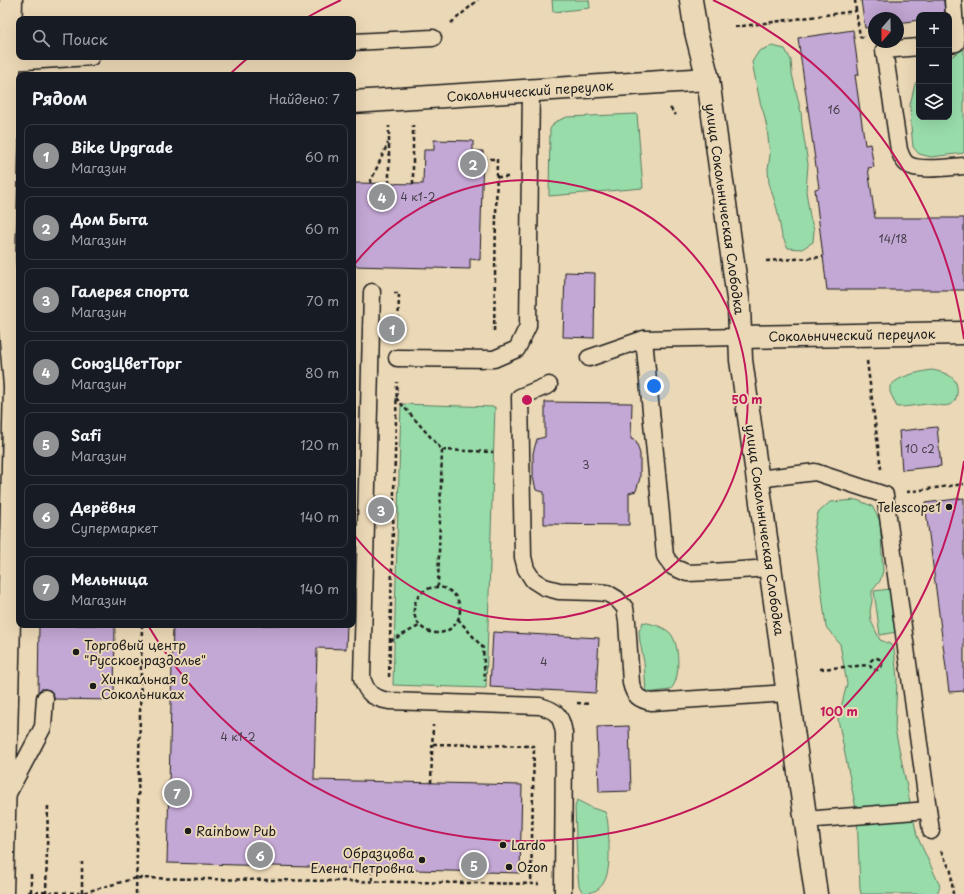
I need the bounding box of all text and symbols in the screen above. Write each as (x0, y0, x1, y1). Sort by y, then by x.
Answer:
north arrow (868, 12, 904, 48)
map controls (916, 12, 952, 120)
button: + (916, 12, 952, 48)
search box (16, 16, 356, 60)
icon: search (30, 27, 52, 49)
text: Поиск (62, 27, 108, 50)
button: − (916, 48, 952, 84)
street label: Сокольнический переулок (446, 75, 614, 106)
button: layers (916, 84, 952, 120)
text: Рядом (32, 85, 87, 111)
text: Найдено: 7 (269, 89, 340, 108)
house number: 16 (828, 101, 841, 118)
street label: улица Сокольническая Слободка (701, 102, 750, 317)
text: Bike Upgrade (71, 135, 173, 158)
text: 1 (43, 147, 49, 166)
text: 60 m (305, 147, 339, 166)
pin: 2 (460, 149, 486, 179)
text: Магазин (71, 158, 127, 177)
pin: 4 (369, 182, 395, 212)
house number: 4 к1-2 (400, 188, 436, 205)
text: Дом Быта (71, 207, 148, 230)
text: 2 (41, 219, 51, 238)
text: 60 m (305, 219, 339, 238)
text: Магазин (71, 230, 127, 249)
house number: 14/18 (879, 230, 907, 247)
text: Галерея спорта (71, 279, 189, 302)
text: 3 (42, 291, 50, 310)
text: 70 m (306, 291, 339, 310)
text: Магазин (71, 302, 127, 321)
pin: 1 (379, 314, 405, 344)
street label: Сокольнический переулок (768, 324, 936, 345)
text: СоюзЦветТорг (71, 351, 182, 374)
text: 4 (42, 363, 50, 382)
text: 80 m (305, 363, 339, 382)
text: Магазин (71, 374, 127, 393)
your location (644, 376, 664, 396)
text: 50 m (731, 390, 763, 408)
centre of rings (520, 393, 534, 407)
text: Safi (71, 423, 101, 446)
street label: улица Сокольническая Слободка (741, 423, 790, 638)
text: 5 (42, 435, 50, 454)
text: 120 m (300, 435, 339, 454)
house number: 10 с2 (905, 440, 935, 457)
text: Магазин (71, 446, 127, 465)
house number: 3 (582, 456, 590, 473)
text: Дерёвня (71, 495, 136, 518)
pin: 3 (368, 495, 394, 525)
place label: Telescope1 (877, 497, 941, 516)
marker: Telescope1 (944, 502, 954, 512)
text: 6 (41, 507, 51, 526)
text: 140 m (300, 507, 339, 526)
text: Супермаркет (71, 518, 158, 537)
text: Мельница (71, 567, 148, 590)
text: 7 (42, 579, 50, 598)
text: 140 m (300, 579, 339, 598)
text: Магазин (71, 590, 127, 609)
place label: Торговый центр "Русское раздолье" (84, 635, 206, 669)
marker: Торговый центр "Русское раздолье" (71, 647, 81, 657)
house number: 4 (540, 653, 548, 670)
place label: Хинкальная в Сокольниках (101, 669, 188, 703)
marker: Хинкальная в Сокольниках (88, 681, 98, 691)
text: 100 m (820, 702, 858, 720)
house number: 4 к1-2 (220, 728, 256, 745)
pin: 7 (164, 778, 190, 808)
place label: Rainbow Pub (196, 821, 276, 840)
marker: Rainbow Pub (183, 826, 193, 836)
place label: Lardo (511, 835, 546, 854)
pin: 6 (247, 840, 273, 870)
marker: Lardo (498, 840, 508, 850)
place label: Образцова Елена Петровна (310, 843, 415, 877)
pin: 5 (461, 850, 487, 880)
marker: Образцова Елена Петровна (417, 855, 427, 865)
place label: Ozon (517, 857, 548, 876)
marker: Ozon (504, 862, 514, 872)

